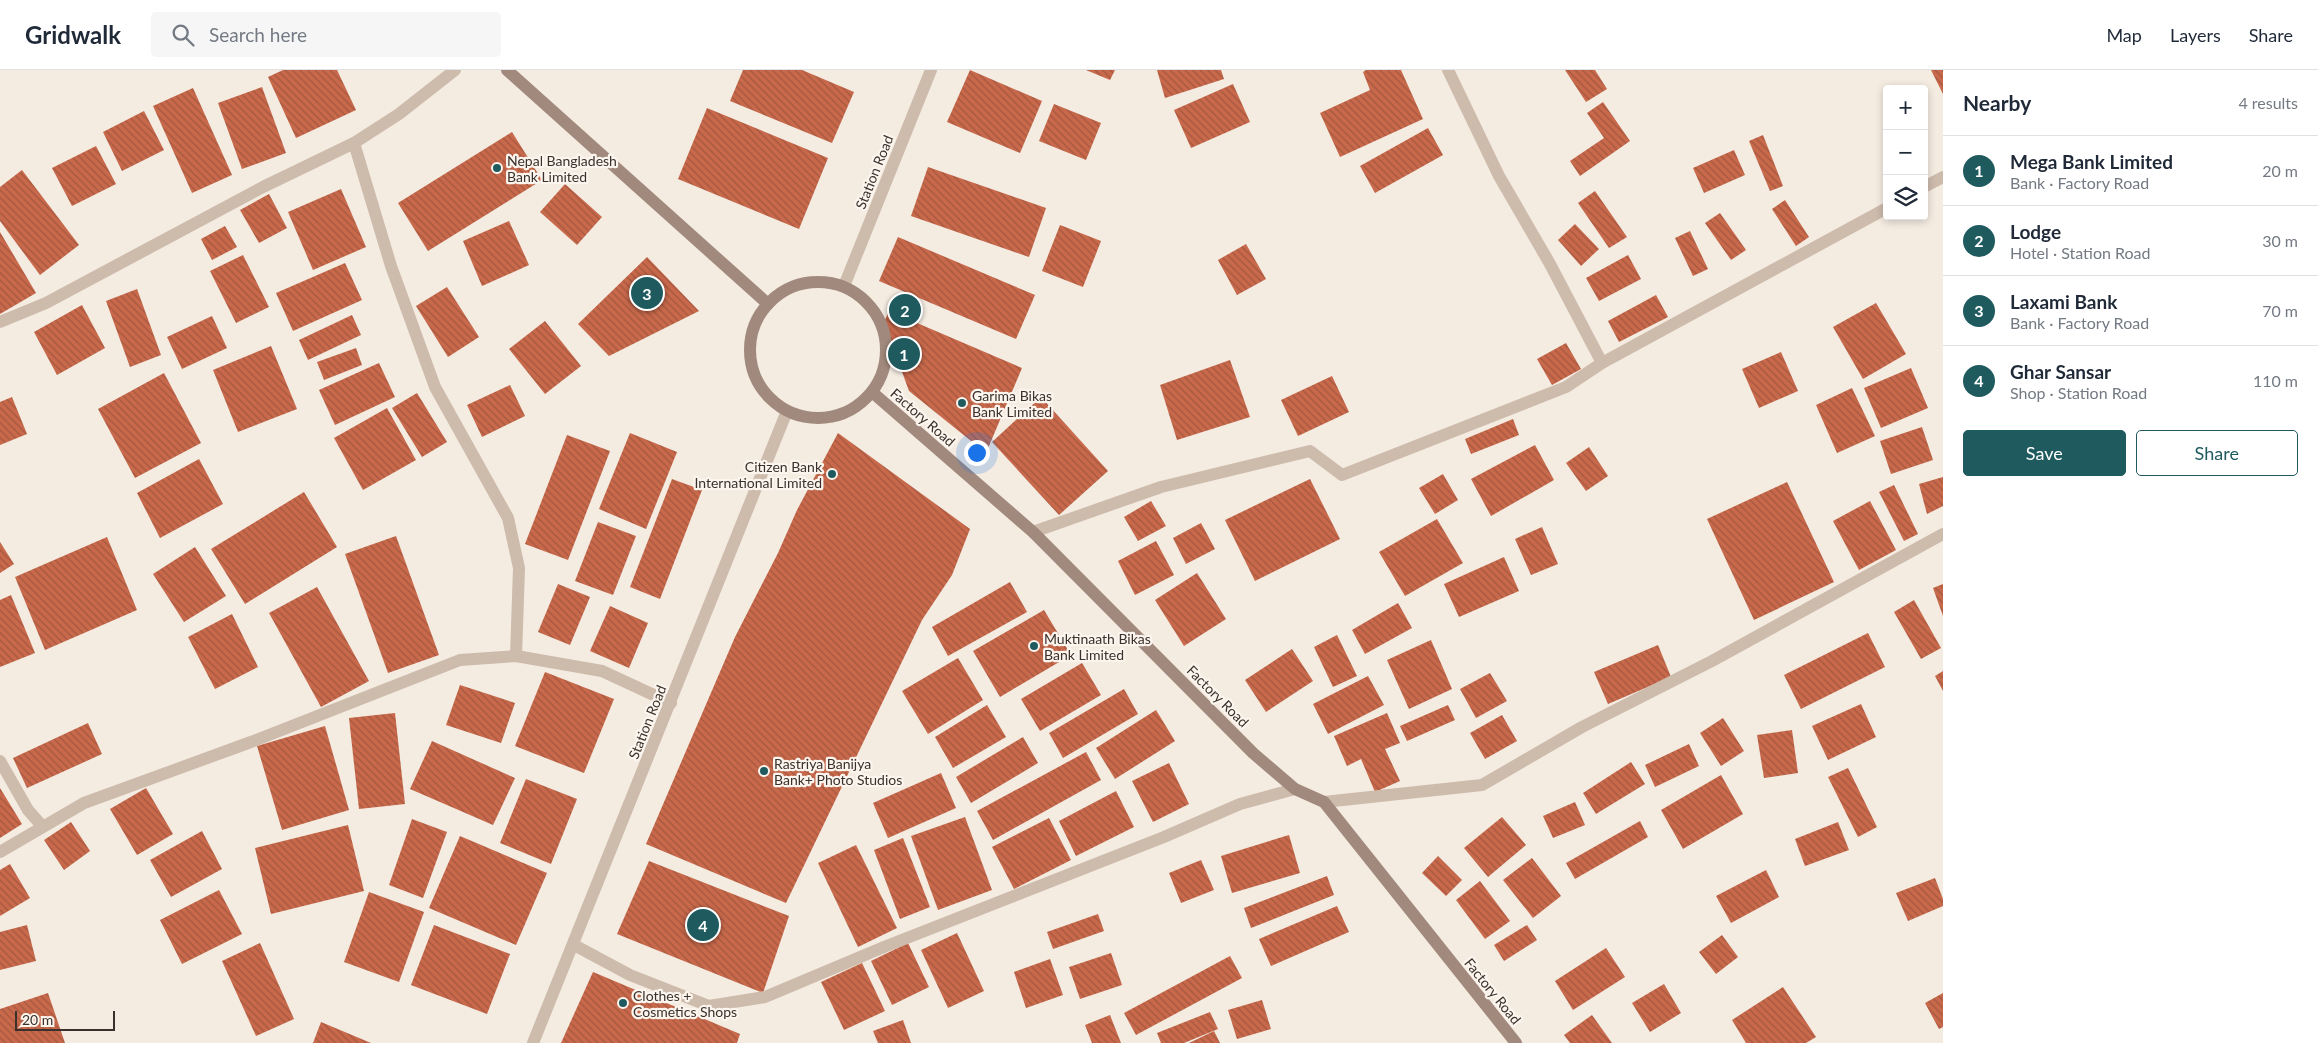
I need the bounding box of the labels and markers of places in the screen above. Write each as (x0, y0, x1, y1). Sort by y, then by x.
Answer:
place label: Nepal Bangladesh Bank Limited (507, 152, 617, 185)
marker: Nepal Bangladesh Bank Limited (491, 162, 503, 174)
pin: 3 (631, 274, 663, 312)
pin: 2 (889, 291, 921, 329)
pin: 1 (888, 335, 920, 373)
place label: Garima Bikas Bank Limited (972, 387, 1052, 420)
marker: Garima Bikas Bank Limited (956, 397, 968, 409)
place label: Citizen Bank International Limited (694, 458, 823, 491)
marker: Citizen Bank International Limited (826, 468, 838, 480)
place label: Muktinaath Bikas Bank Limited (1044, 630, 1151, 663)
marker: Muktinaath Bikas Bank Limited (1028, 640, 1040, 652)
place label: Rastriya Banijya Bank+ Photo Studios (774, 755, 902, 788)
marker: Rastriya Banijya Bank+ Photo Studios (758, 765, 770, 777)
pin: 4 (687, 906, 719, 944)
place label: Clothes + Cosmetics Shops (633, 987, 737, 1020)
marker: Clothes + Cosmetics Shops (617, 997, 629, 1009)

